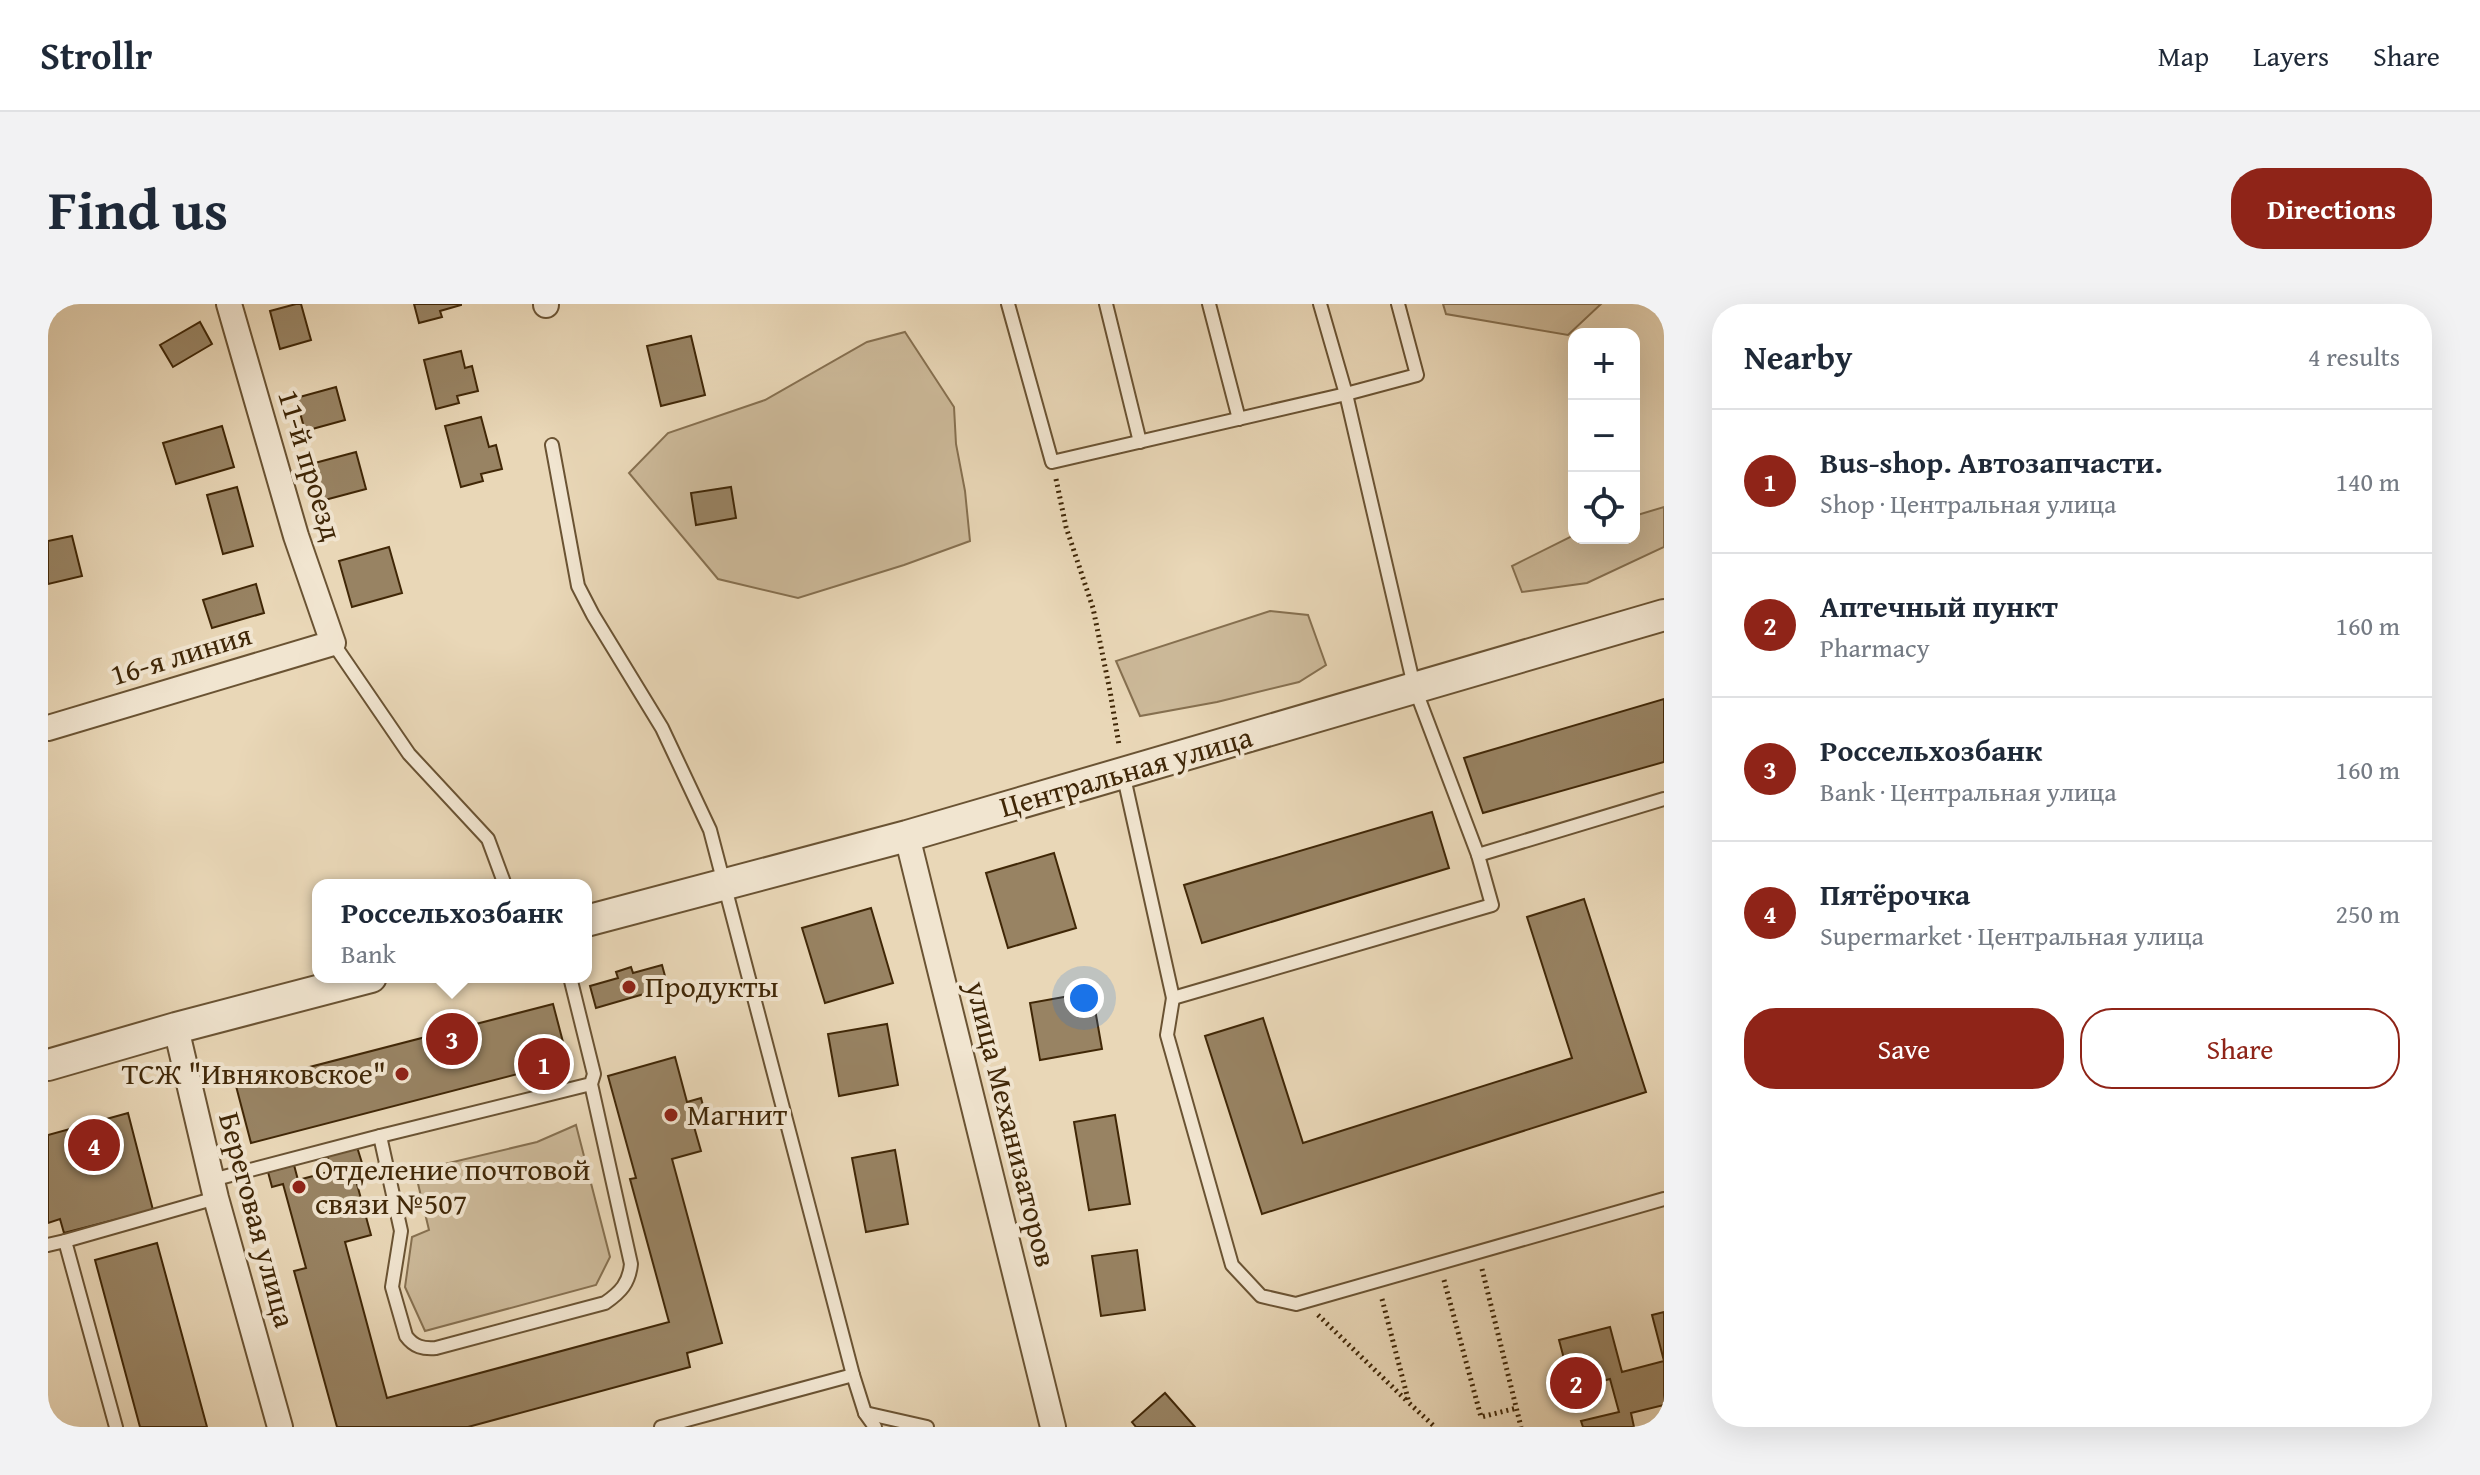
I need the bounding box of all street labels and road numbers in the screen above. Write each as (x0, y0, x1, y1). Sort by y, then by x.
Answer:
street label: 11-й проезд (267, 384, 355, 545)
street label: 16-я линия (105, 612, 257, 696)
street label: Центральная улица (994, 714, 1258, 828)
street label: улица Механизаторов (955, 975, 1069, 1271)
street label: Береговая улица (208, 1107, 308, 1333)

